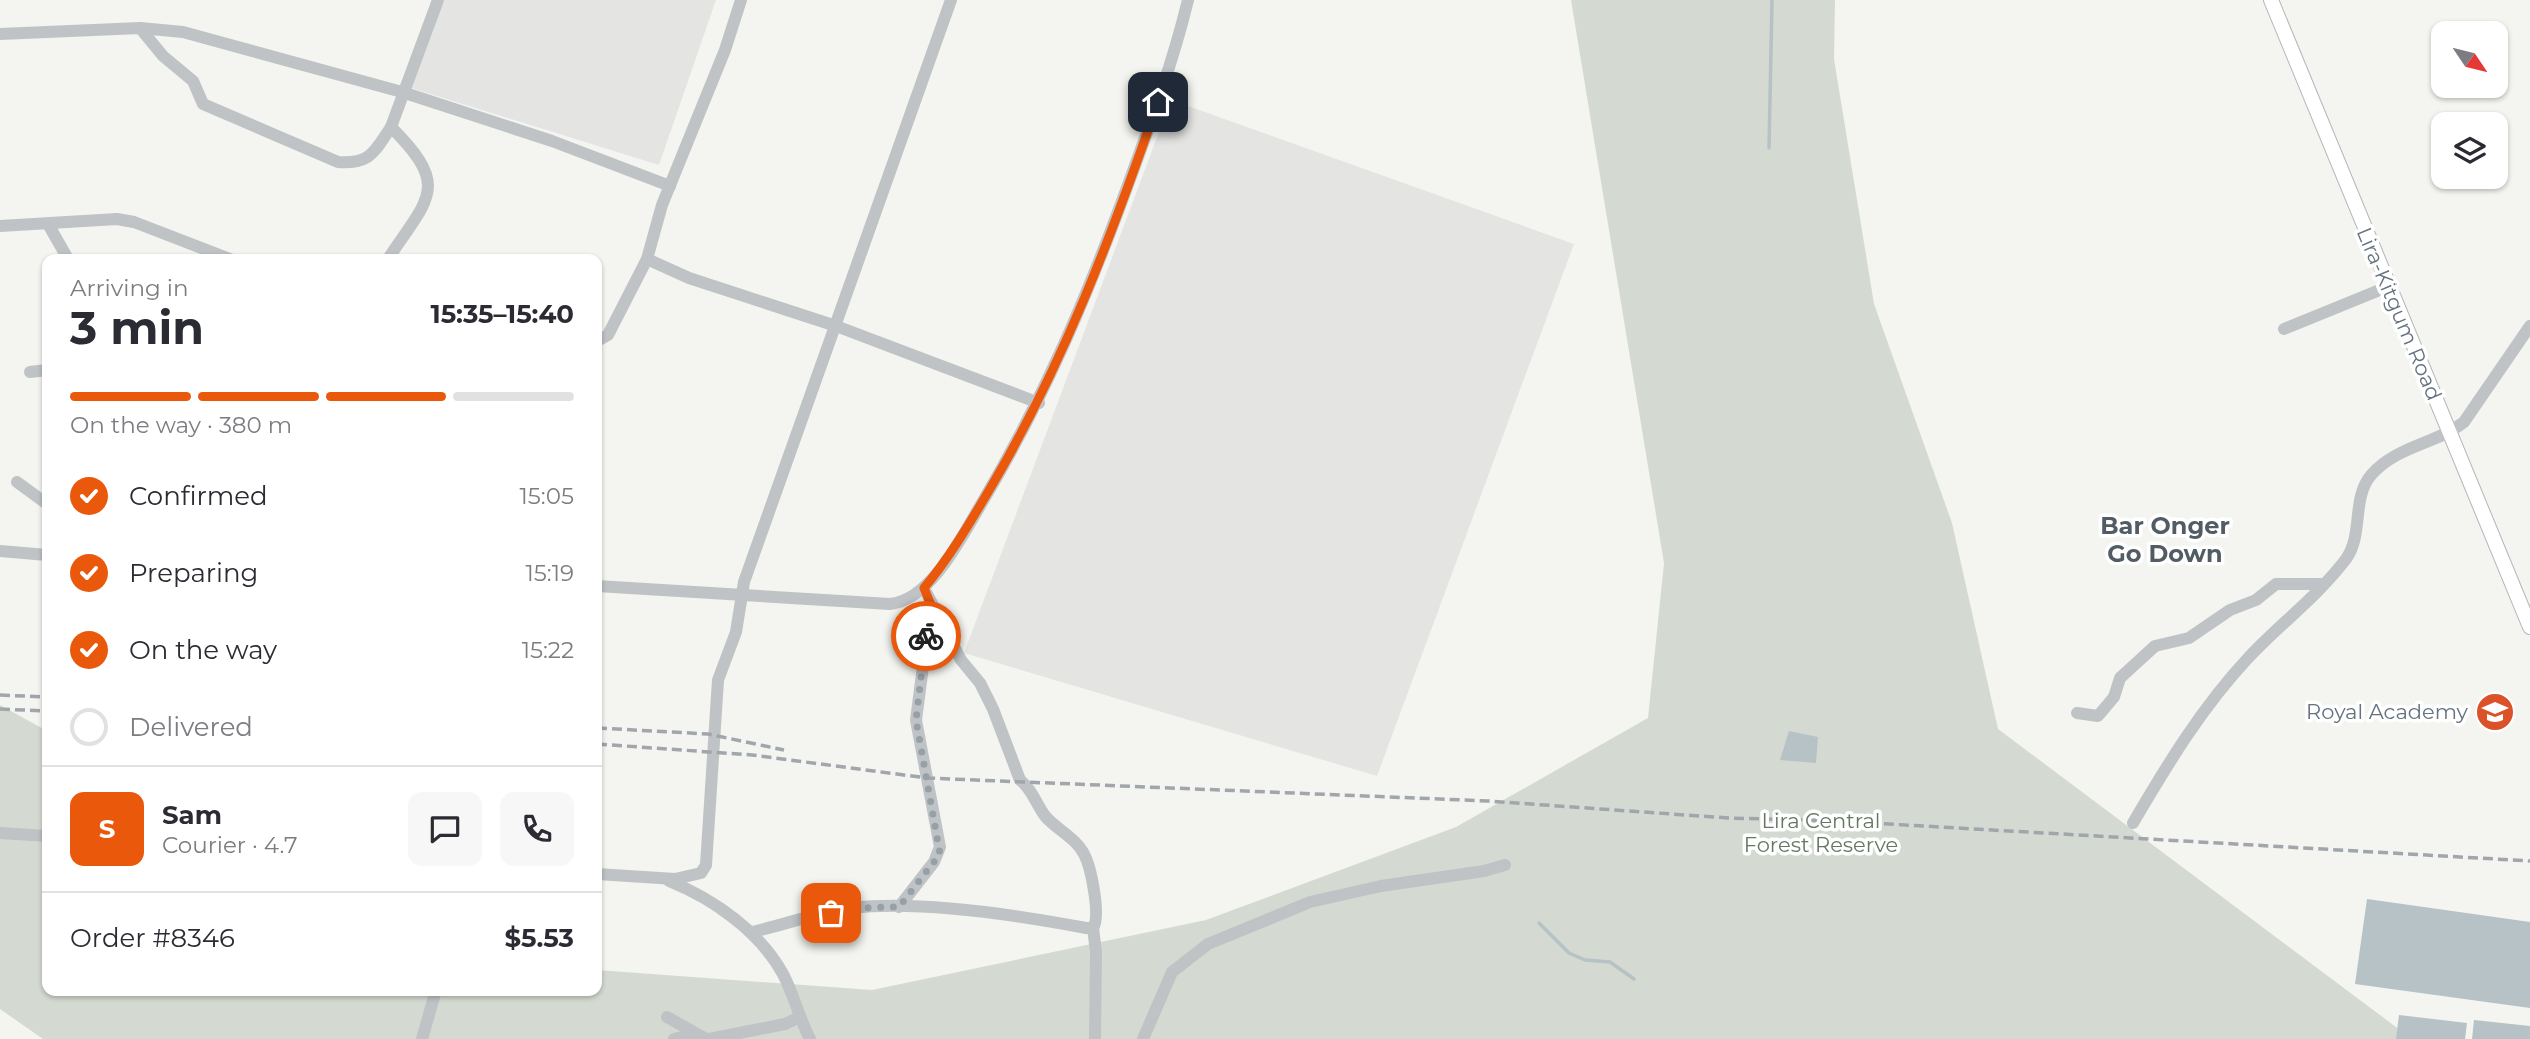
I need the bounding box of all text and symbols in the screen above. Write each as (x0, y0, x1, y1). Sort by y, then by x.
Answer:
north arrow (2431, 21, 2508, 98)
map controls (2431, 21, 2508, 189)
pin (1128, 72, 1188, 132)
icon: home (1139, 83, 1177, 121)
button: layers (2431, 112, 2508, 189)
street label: Lira-Kitgum Road (2352, 223, 2447, 404)
text: Arriving in (70, 274, 189, 302)
text: 15:35–15:40 (430, 298, 574, 330)
text: 3 min (70, 299, 204, 356)
text: On the way · 380 m (70, 411, 292, 439)
icon: check (70, 477, 108, 515)
text: Confirmed (129, 480, 268, 512)
text: 15:05 (520, 482, 574, 510)
district label: Bar Onger Go Down (2100, 511, 2230, 568)
icon: check (70, 554, 108, 592)
text: Preparing (129, 557, 258, 589)
text: 15:19 (525, 559, 574, 587)
courier (891, 601, 961, 671)
icon: bike (907, 617, 945, 655)
icon: check (70, 631, 108, 669)
text: On the way (129, 634, 277, 666)
text: 15:22 (522, 636, 574, 664)
school or university icon: Royal Academy (2474, 691, 2516, 733)
place label: Royal Academy (2306, 699, 2469, 724)
text: Delivered (129, 711, 253, 743)
button: chat (408, 792, 482, 866)
button: phone (500, 792, 574, 866)
text: Sam (162, 799, 222, 831)
park label: Lira Central Forest Reserve (1744, 808, 1898, 857)
text: S (99, 813, 115, 845)
text: Courier · 4.7 (162, 831, 298, 859)
pin (801, 883, 861, 943)
icon: bag (812, 894, 850, 932)
text: Order #8346 (70, 922, 235, 954)
text: $5.53 (504, 922, 574, 954)

